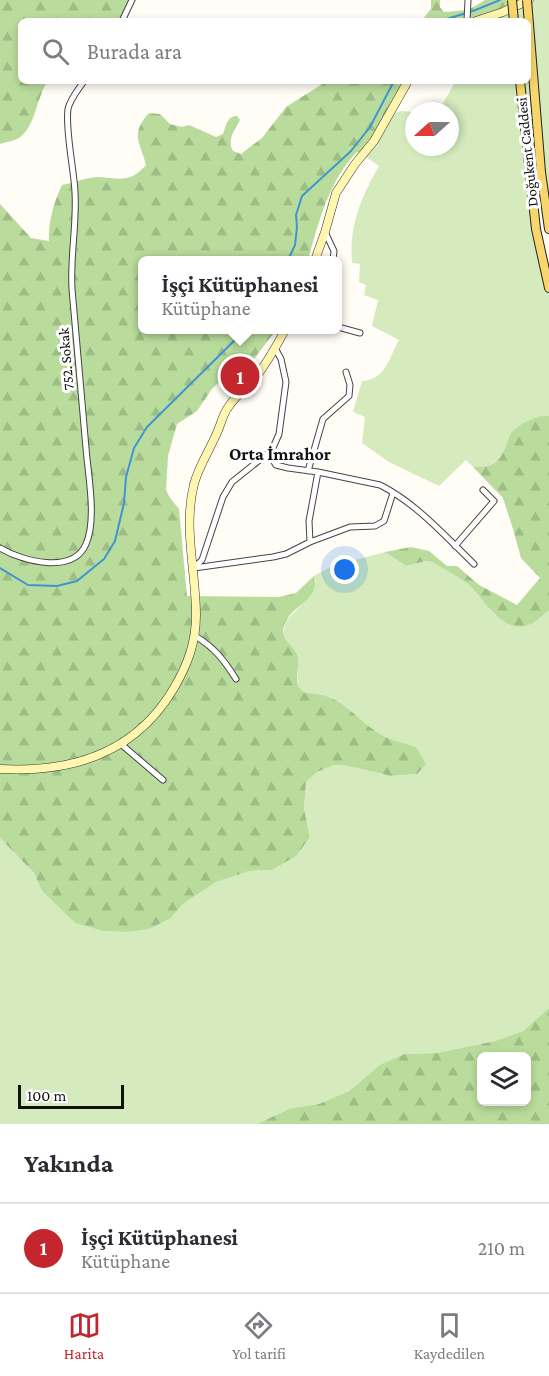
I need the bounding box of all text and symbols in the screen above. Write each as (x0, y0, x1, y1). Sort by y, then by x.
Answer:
search box (18, 18, 531, 84)
icon: search (39, 35, 72, 68)
text: Burada ara (87, 39, 182, 64)
street label: Doğukent Caddesi (513, 96, 542, 208)
north arrow (405, 102, 459, 156)
popup (138, 256, 342, 334)
text: İşçi Kütüphanesi (162, 272, 319, 297)
text: Kütüphane (162, 297, 251, 319)
street label: 752. Sokak (55, 326, 77, 391)
pin: 1 (220, 354, 260, 398)
district label: Orta İmrahor (229, 444, 331, 464)
your location (330, 555, 359, 584)
map controls (477, 1052, 531, 1106)
button: layers (477, 1052, 531, 1106)
scale bar (18, 1082, 124, 1110)
text: 100 m (27, 1087, 66, 1104)
text: Yakında (24, 1149, 113, 1178)
text: İşçi Kütüphanesi (81, 1225, 238, 1250)
text: 1 (40, 1237, 47, 1259)
text: 210 m (478, 1237, 525, 1259)
text: Kütüphane (81, 1250, 170, 1272)
tab: Harita (64, 1309, 104, 1362)
tab: Yol tarifi (232, 1309, 286, 1362)
tab: Kaydedilen (414, 1309, 485, 1362)

